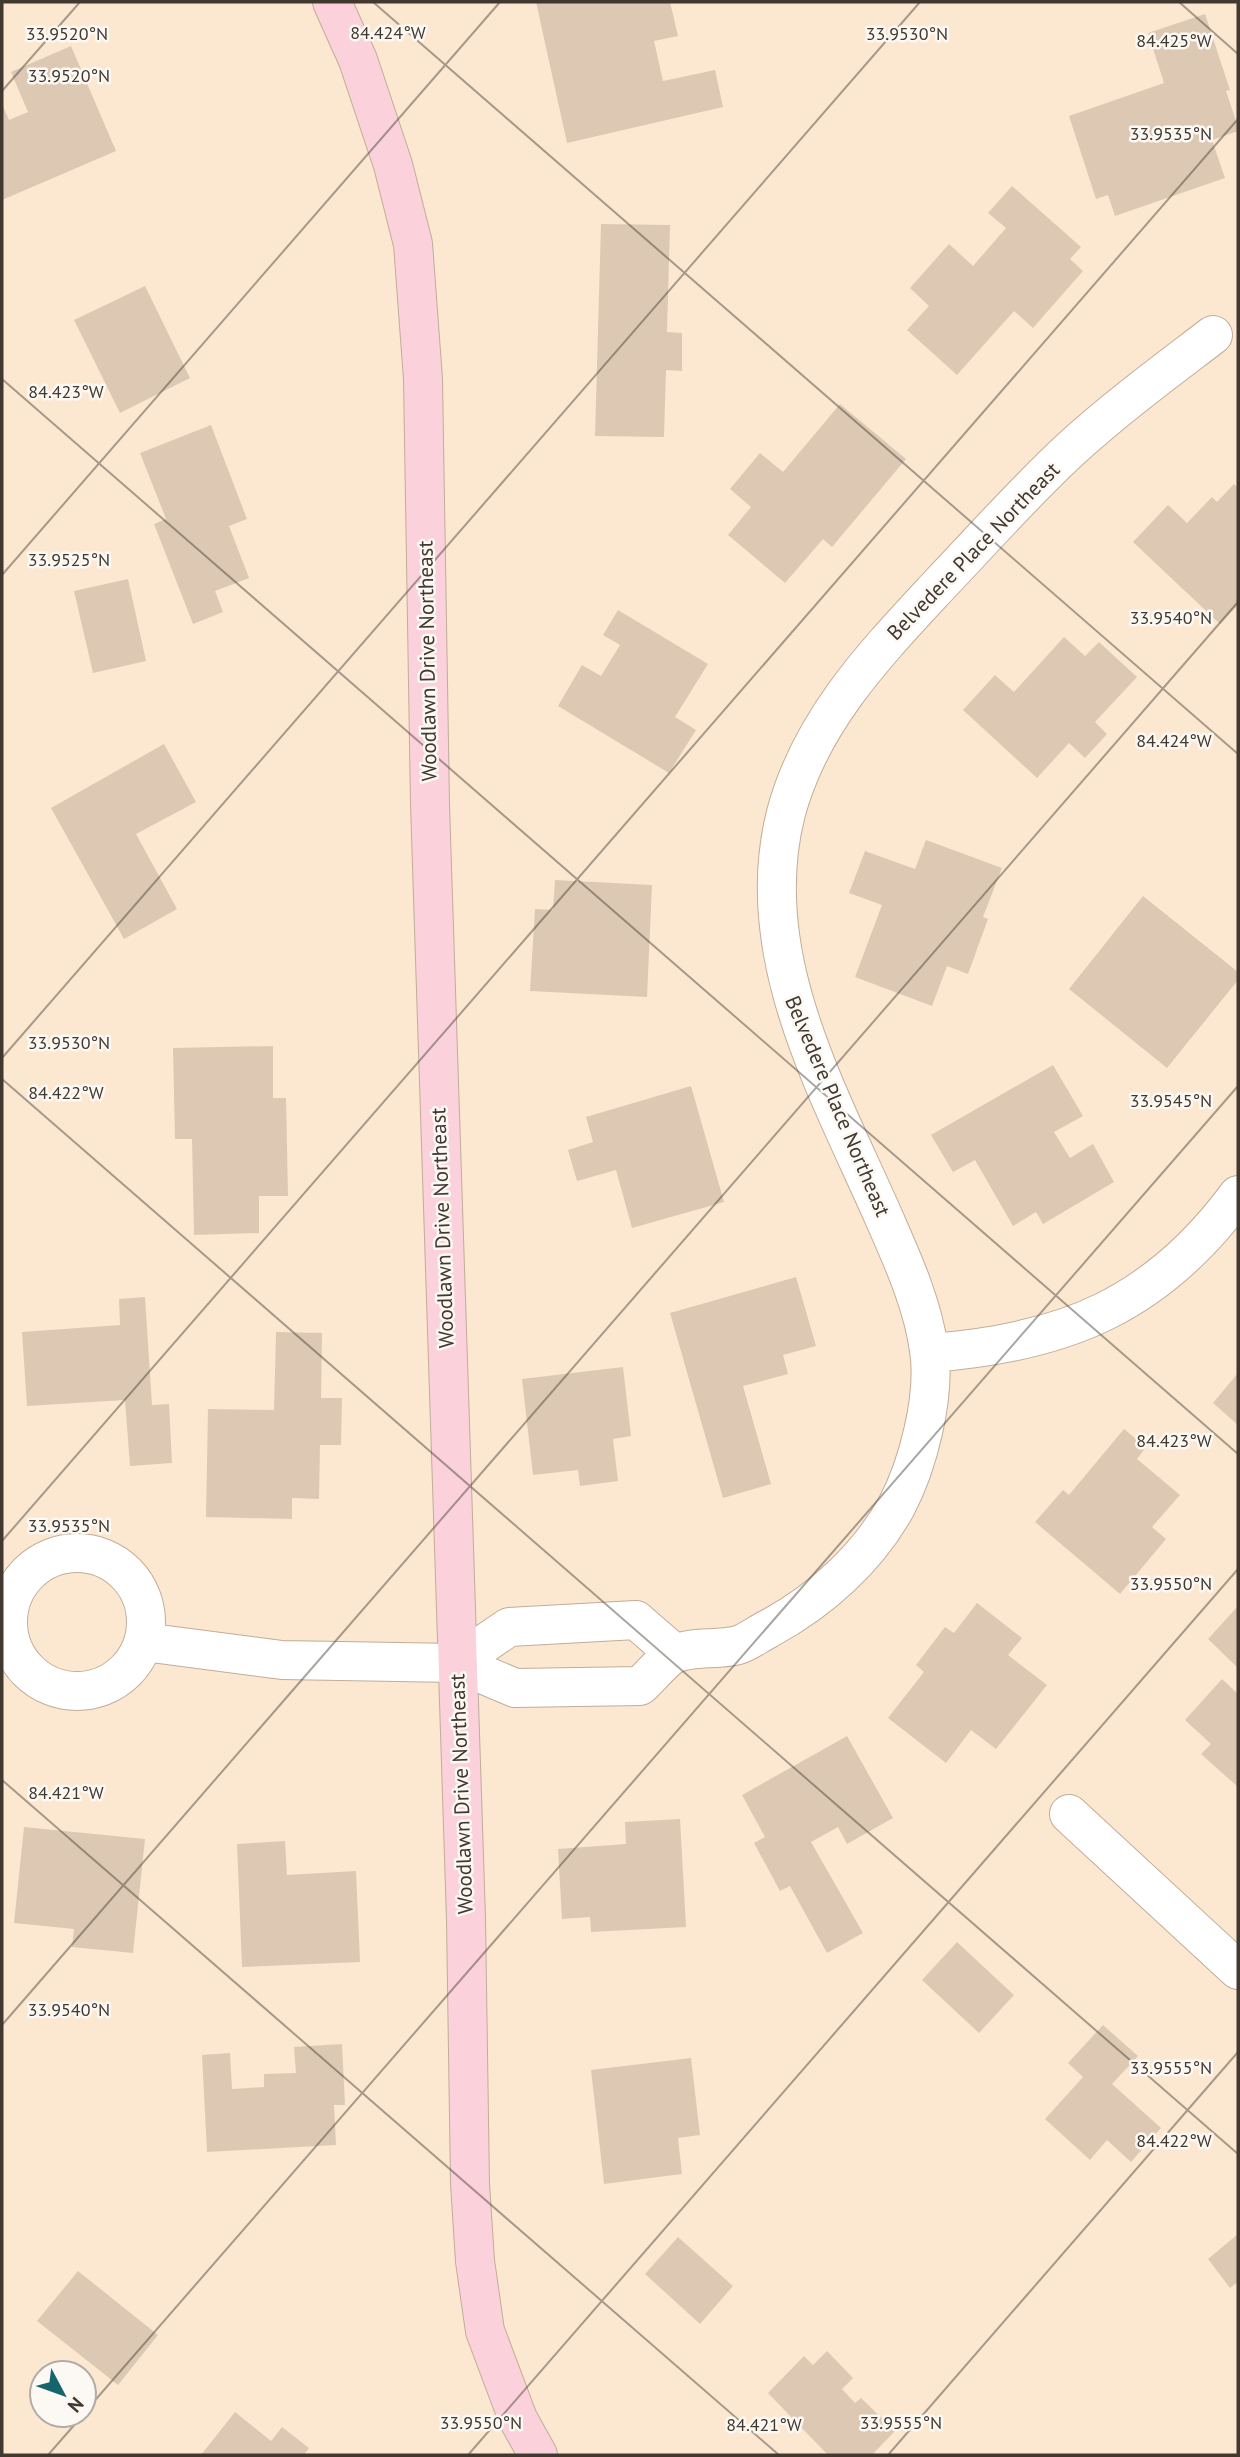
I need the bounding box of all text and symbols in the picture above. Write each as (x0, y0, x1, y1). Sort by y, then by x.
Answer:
text: 84.424°W (350, 21, 426, 44)
text: 33.9520°N (26, 22, 108, 45)
text: 33.9530°N (866, 22, 948, 45)
text: 84.425°W (1136, 29, 1212, 52)
text: 33.9520°N (28, 64, 110, 87)
text: 33.9535°N (1130, 122, 1212, 145)
text: 84.423°W (28, 380, 104, 403)
street label: Belvedere Place Northeast (881, 456, 1065, 646)
street label: Woodlawn Drive Northeast (411, 540, 443, 782)
text: 33.9525°N (28, 548, 110, 571)
text: 33.9540°N (1130, 606, 1212, 629)
text: 84.424°W (1136, 729, 1212, 752)
street label: Belvedere Place Northeast (779, 991, 897, 1221)
text: 33.9530°N (28, 1031, 110, 1054)
text: 84.422°W (28, 1081, 104, 1104)
text: 33.9545°N (1130, 1089, 1212, 1112)
street label: Woodlawn Drive Northeast (424, 1107, 460, 1349)
text: 84.423°W (1136, 1429, 1212, 1452)
text: 33.9535°N (28, 1514, 110, 1537)
text: 33.9550°N (1130, 1572, 1212, 1595)
street label: Woodlawn Drive Northeast (443, 1673, 479, 1915)
text: 84.421°W (28, 1781, 104, 1804)
text: 33.9540°N (28, 1998, 110, 2021)
text: 33.9555°N (1130, 2056, 1212, 2079)
text: 84.422°W (1136, 2129, 1212, 2152)
north arrow (28, 2359, 98, 2429)
text: N (63, 2393, 89, 2418)
text: 33.9550°N (440, 2411, 522, 2434)
text: 33.9555°N (860, 2411, 942, 2434)
text: 84.421°W (726, 2413, 802, 2436)

